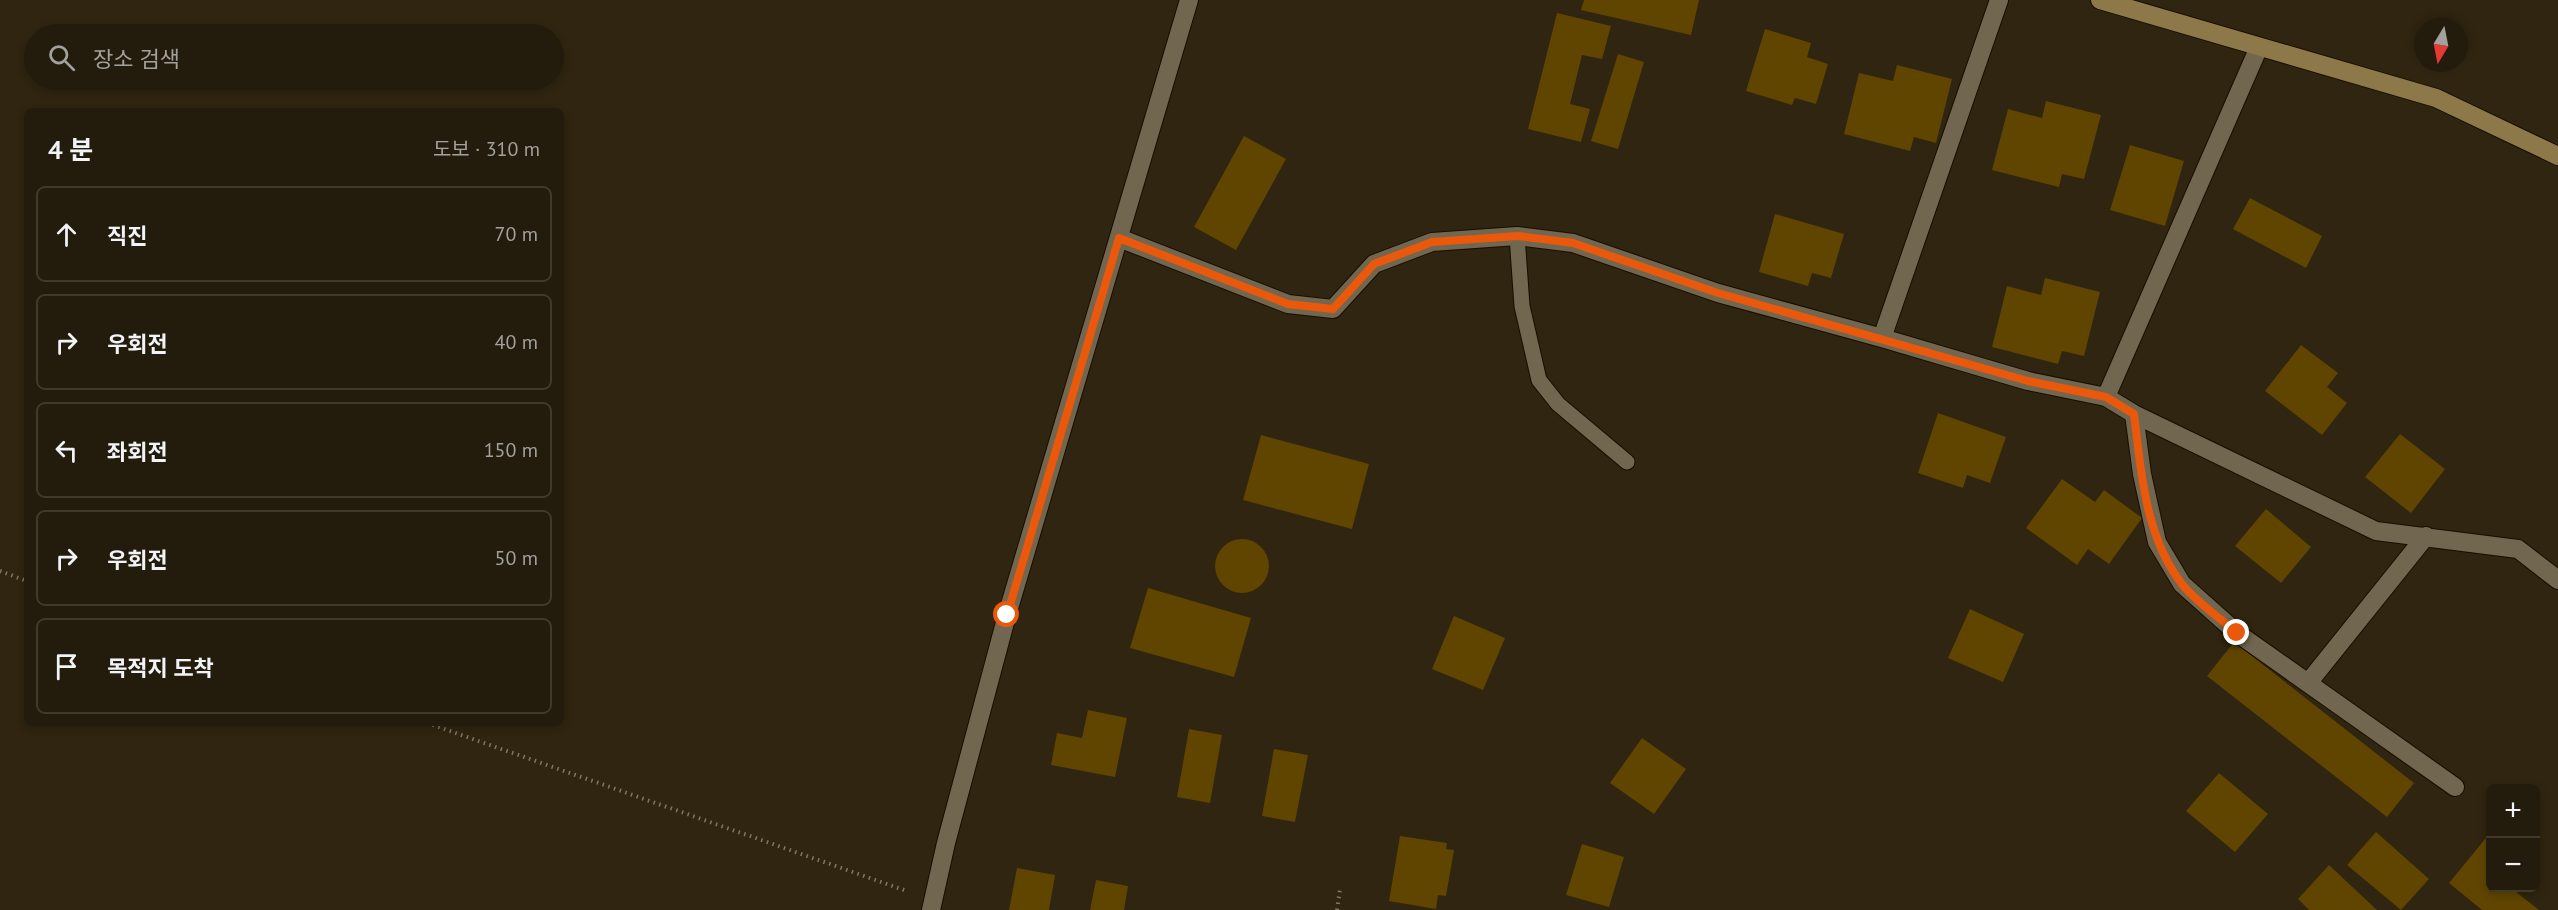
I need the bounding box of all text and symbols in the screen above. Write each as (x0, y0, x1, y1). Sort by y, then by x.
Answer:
north arrow (2414, 18, 2468, 72)
search box (24, 24, 564, 90)
icon: search (45, 41, 78, 74)
text: 장소 검색 (93, 45, 180, 73)
text: 4 분 (48, 133, 93, 166)
text: 도보 · 310 m (433, 136, 540, 162)
icon: ahead (50, 218, 83, 251)
text: 70 m (495, 221, 538, 247)
text: 직진 (107, 222, 147, 250)
icon: right (50, 326, 83, 359)
text: 40 m (495, 329, 538, 355)
text: 우회전 (107, 330, 168, 358)
icon: left (50, 434, 83, 467)
text: 150 m (484, 437, 538, 463)
text: 좌회전 (107, 438, 168, 466)
icon: right (50, 542, 83, 575)
text: 50 m (495, 545, 538, 571)
text: 우회전 (107, 546, 168, 574)
route start (993, 601, 1019, 627)
route end (2223, 619, 2249, 645)
icon: arrive (50, 650, 83, 683)
text: 목적지 도착 (107, 654, 214, 682)
map controls (2486, 784, 2540, 892)
button: + (2486, 784, 2540, 838)
button: − (2486, 838, 2540, 892)

